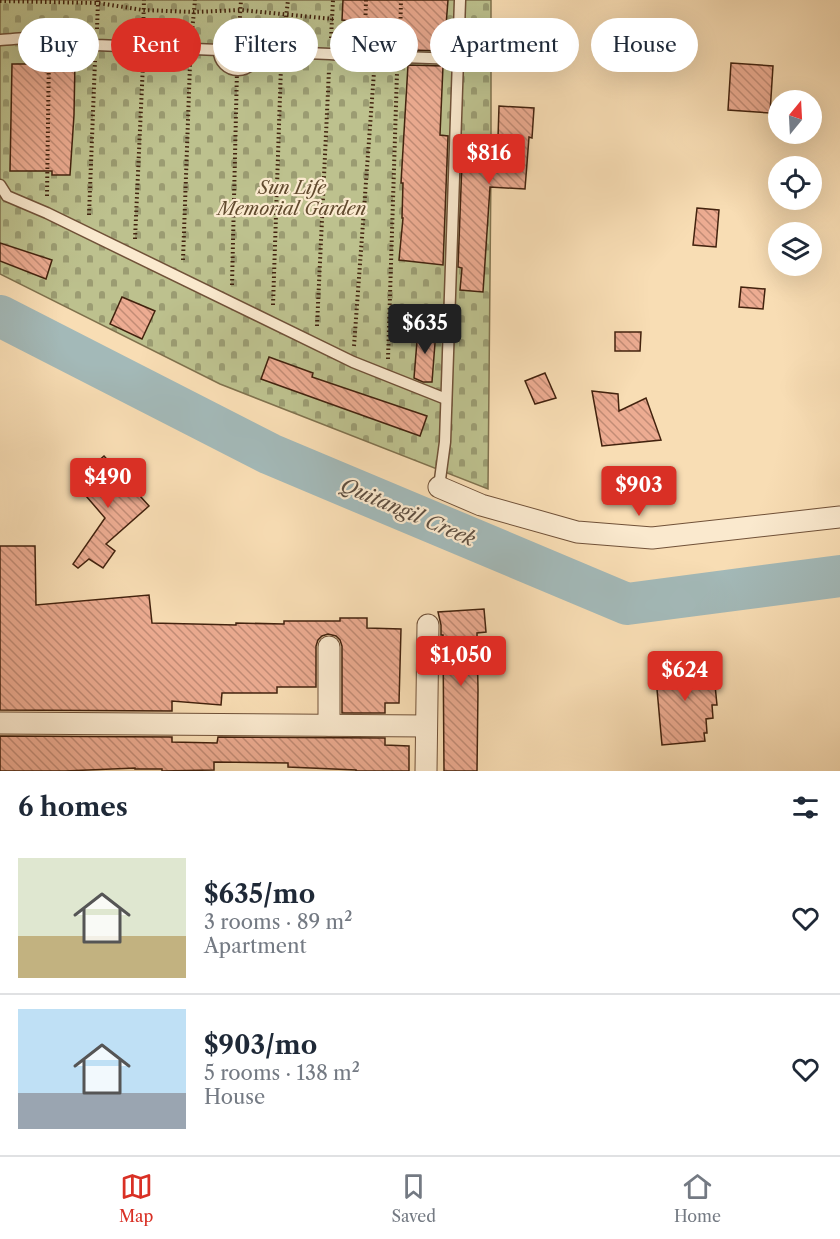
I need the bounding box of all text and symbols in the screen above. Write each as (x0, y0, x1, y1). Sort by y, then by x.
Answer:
chip: Buy (18, 18, 99, 72)
chip: Rent (111, 18, 201, 72)
chip: Filters (213, 18, 318, 72)
chip: New (330, 18, 418, 72)
chip: Apartment (430, 18, 579, 72)
chip: House (591, 18, 698, 72)
north arrow (768, 90, 822, 144)
map controls (768, 90, 822, 276)
pin: $816 (453, 134, 525, 185)
text: $816 (467, 141, 511, 165)
button: locate (768, 156, 822, 210)
park label: Sun Life Memorial Garden (216, 177, 366, 220)
button: layers (768, 222, 822, 276)
pin: $635 (389, 304, 461, 355)
text: $635 (402, 311, 448, 335)
pin: $490 (72, 458, 144, 509)
text: $490 (84, 465, 132, 489)
pin: $903 (603, 466, 675, 517)
water label: Quitangil Creek (337, 473, 480, 551)
text: $903 (615, 473, 663, 497)
pin: $1,050 (412, 636, 510, 687)
text: $1,050 (430, 643, 492, 667)
pin: $624 (649, 651, 721, 702)
text: $624 (662, 658, 708, 682)
text: 6 homes (18, 791, 128, 823)
icon: filters (789, 791, 822, 824)
text: $635/mo (204, 878, 315, 910)
icon: home (66, 882, 138, 954)
icon: heart (789, 902, 822, 935)
text: 3 rooms · 89 m² (204, 910, 352, 934)
text: Apartment (204, 934, 307, 958)
text: $903/mo (204, 1029, 317, 1061)
icon: home (66, 1033, 138, 1105)
icon: heart (789, 1053, 822, 1086)
text: 5 rooms · 138 m² (204, 1061, 360, 1085)
text: House (204, 1085, 265, 1109)
tab: Map (119, 1170, 153, 1226)
tab: Saved (391, 1170, 436, 1226)
tab: Home (674, 1170, 721, 1226)

